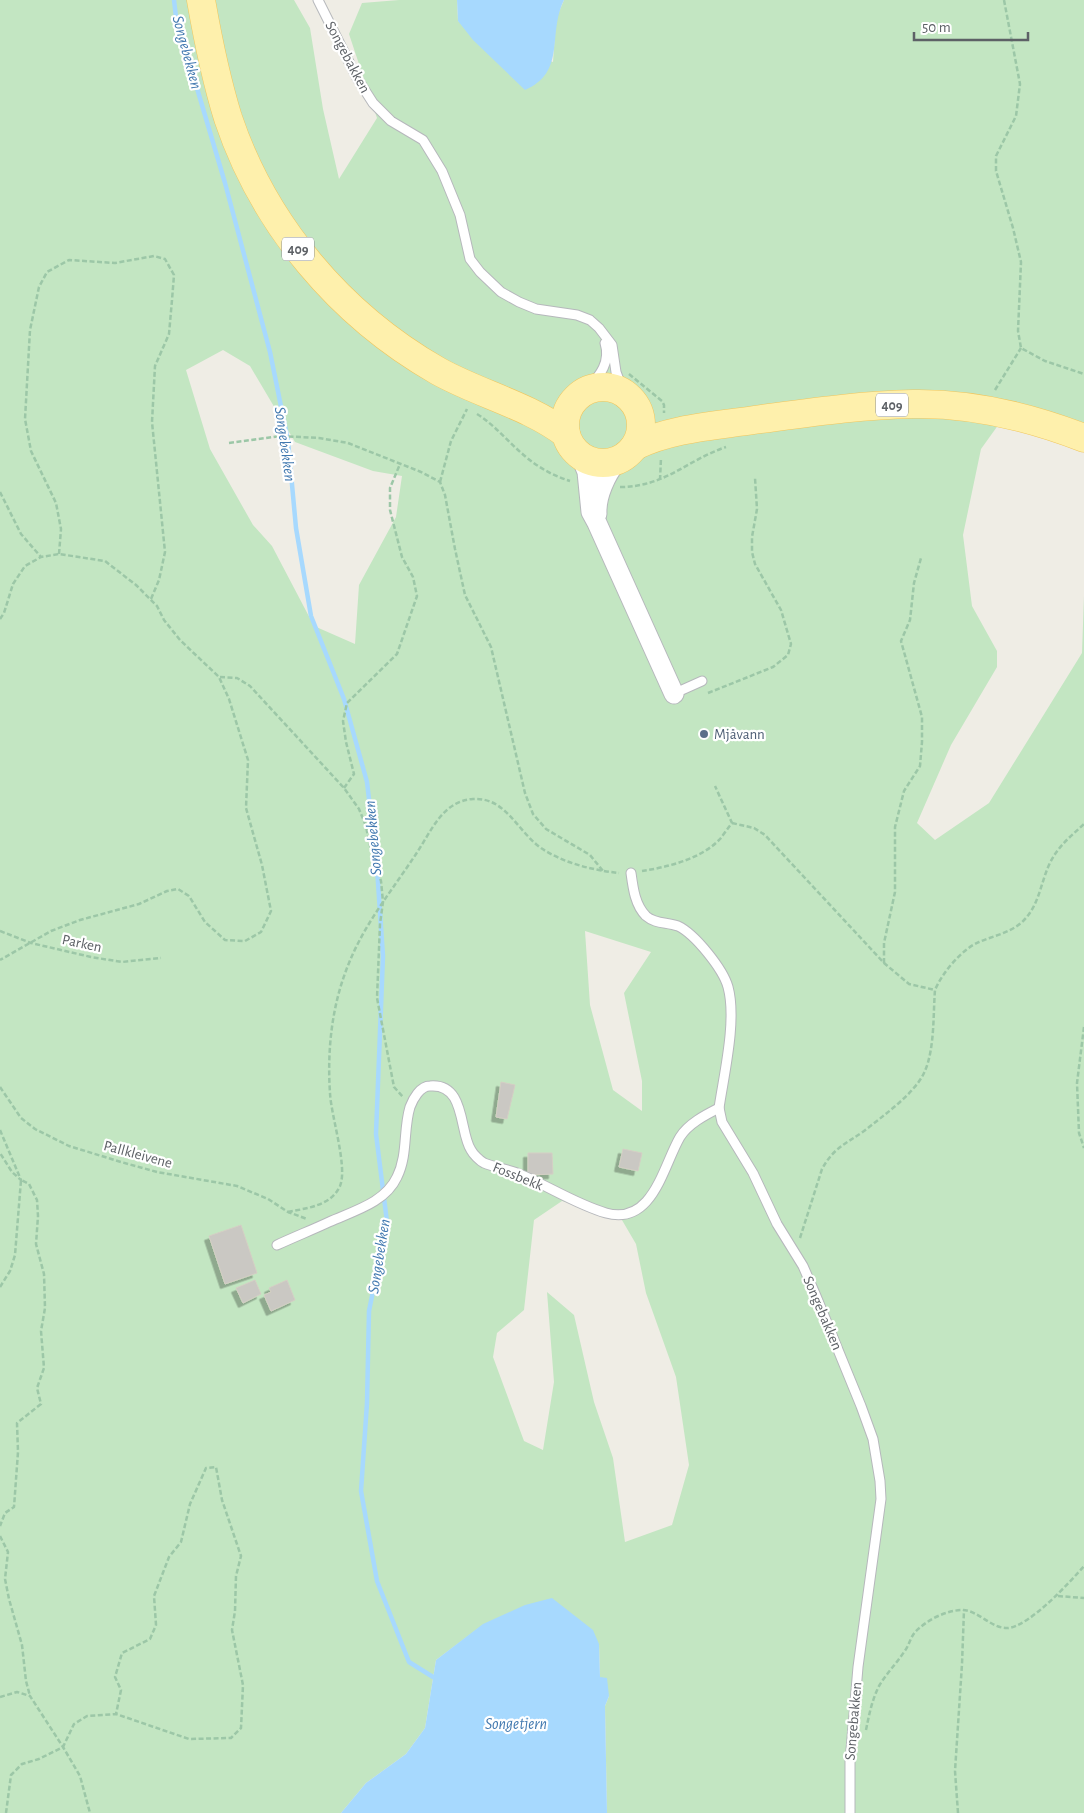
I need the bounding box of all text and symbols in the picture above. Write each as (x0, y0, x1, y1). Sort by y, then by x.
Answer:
scale bar (914, 10, 1028, 42)
water label: Songebekken (170, 14, 205, 91)
street label: Songebakken (322, 19, 373, 96)
text: 50 m (922, 20, 951, 35)
road number: 409 (282, 238, 314, 260)
road number: 409 (876, 394, 908, 416)
water label: Songebekken (272, 406, 298, 483)
place label: Mjåvann (714, 727, 765, 742)
marker: Mjåvann (698, 728, 710, 740)
water label: Songebekken (362, 800, 384, 876)
street label: Parken (61, 932, 103, 955)
street label: Pallkleivene (102, 1138, 174, 1171)
street label: Fossbekk (491, 1160, 545, 1193)
water label: Songebekken (365, 1218, 393, 1295)
street label: Songebakken (800, 1274, 845, 1352)
street label: Songebakken (843, 1681, 864, 1761)
water label: Songetjern (485, 1716, 547, 1733)

